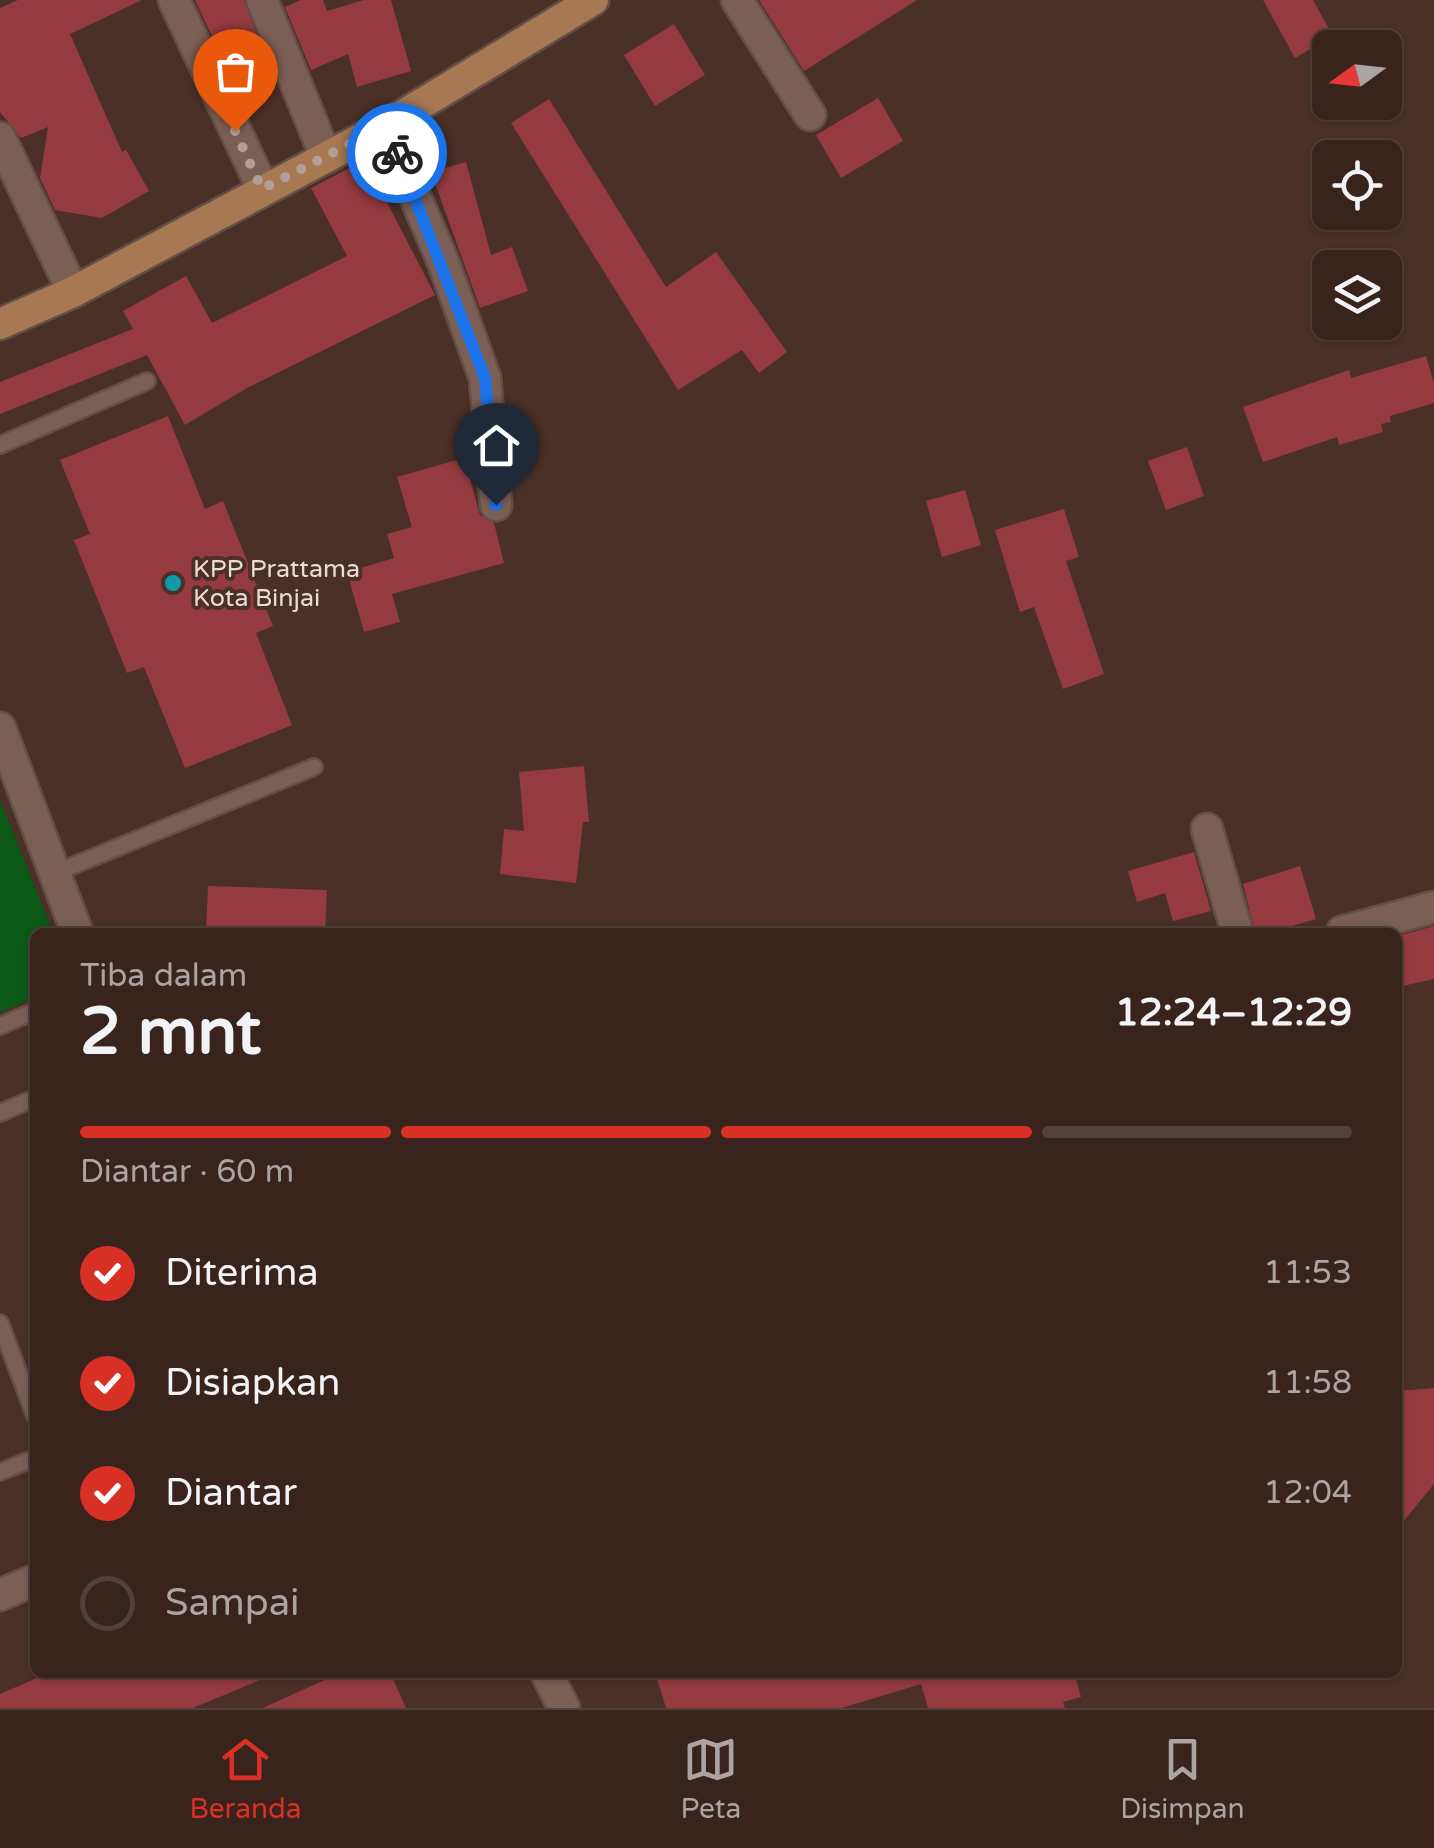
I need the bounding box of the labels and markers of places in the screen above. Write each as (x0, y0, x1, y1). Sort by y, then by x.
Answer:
pin (193, 29, 278, 132)
pin (454, 403, 539, 506)
place label: KPP Prattama Kota Binjai (193, 554, 360, 613)
marker: KPP Prattama Kota Binjai (162, 572, 184, 594)

